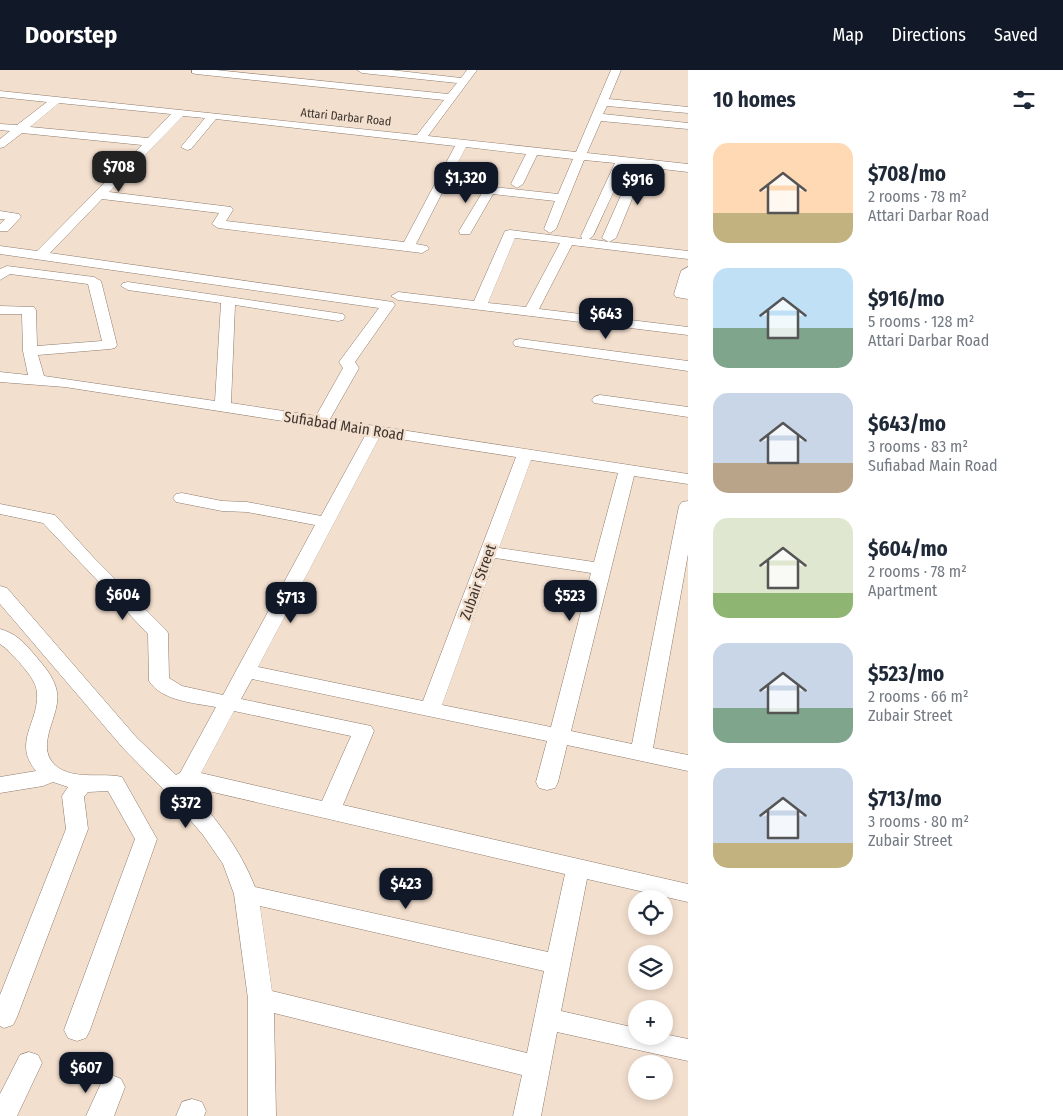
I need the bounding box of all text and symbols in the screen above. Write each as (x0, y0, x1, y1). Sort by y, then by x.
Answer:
text: Doorstep (25, 21, 117, 49)
text: Map (832, 24, 864, 46)
text: Directions (892, 24, 966, 46)
text: Saved (994, 24, 1038, 46)
icon: filters (1010, 86, 1038, 114)
text: 10 homes (713, 87, 796, 113)
street label: Attari Darbar Road (300, 105, 392, 129)
pin: $708 (89, 150, 149, 193)
text: $708 (103, 157, 135, 176)
text: $708/mo (868, 161, 946, 187)
pin: $1,320 (425, 162, 507, 204)
icon: home (753, 163, 813, 223)
pin: $916 (608, 164, 668, 206)
text: $1,320 (445, 168, 487, 187)
text: $916 (623, 170, 653, 189)
text: 2 rooms · 78 m² (868, 187, 967, 206)
text: Attari Darbar Road (868, 206, 989, 225)
text: $916/mo (868, 286, 945, 312)
icon: home (753, 288, 813, 348)
pin: $643 (576, 298, 636, 340)
text: $643 (590, 304, 622, 323)
text: 5 rooms · 128 m² (868, 312, 974, 331)
text: Attari Darbar Road (868, 331, 989, 350)
street label: Sufiabad Main Road (283, 408, 405, 444)
text: $643/mo (868, 411, 946, 437)
icon: home (753, 413, 813, 473)
text: 3 rooms · 83 m² (868, 437, 968, 456)
text: Sufiabad Main Road (868, 456, 998, 475)
text: $604/mo (868, 536, 948, 562)
icon: home (753, 538, 813, 598)
street label: Zubair Street (456, 542, 500, 622)
text: 2 rooms · 78 m² (868, 562, 967, 581)
pin: $604 (93, 578, 153, 621)
pin: $523 (540, 580, 600, 622)
text: Apartment (868, 581, 937, 600)
pin: $713 (261, 582, 321, 624)
text: $604 (106, 585, 140, 604)
text: $523 (555, 586, 585, 605)
text: $713 (277, 588, 305, 607)
text: $523/mo (868, 661, 944, 687)
icon: home (753, 663, 813, 723)
text: 2 rooms · 66 m² (868, 687, 968, 706)
text: Zubair Street (868, 706, 953, 725)
pin: $372 (156, 786, 216, 829)
text: $713/mo (868, 786, 942, 812)
icon: home (753, 788, 813, 848)
text: $372 (171, 793, 201, 812)
text: 3 rooms · 80 m² (868, 812, 969, 831)
text: Zubair Street (868, 831, 953, 850)
pin: $423 (376, 868, 436, 910)
text: $423 (391, 874, 422, 893)
map controls (628, 890, 673, 1100)
button: locate (628, 890, 673, 935)
button: layers (628, 945, 673, 990)
button: + (628, 1000, 673, 1045)
pin: $607 (56, 1052, 116, 1094)
button: − (628, 1055, 673, 1100)
text: $607 (70, 1058, 102, 1077)

